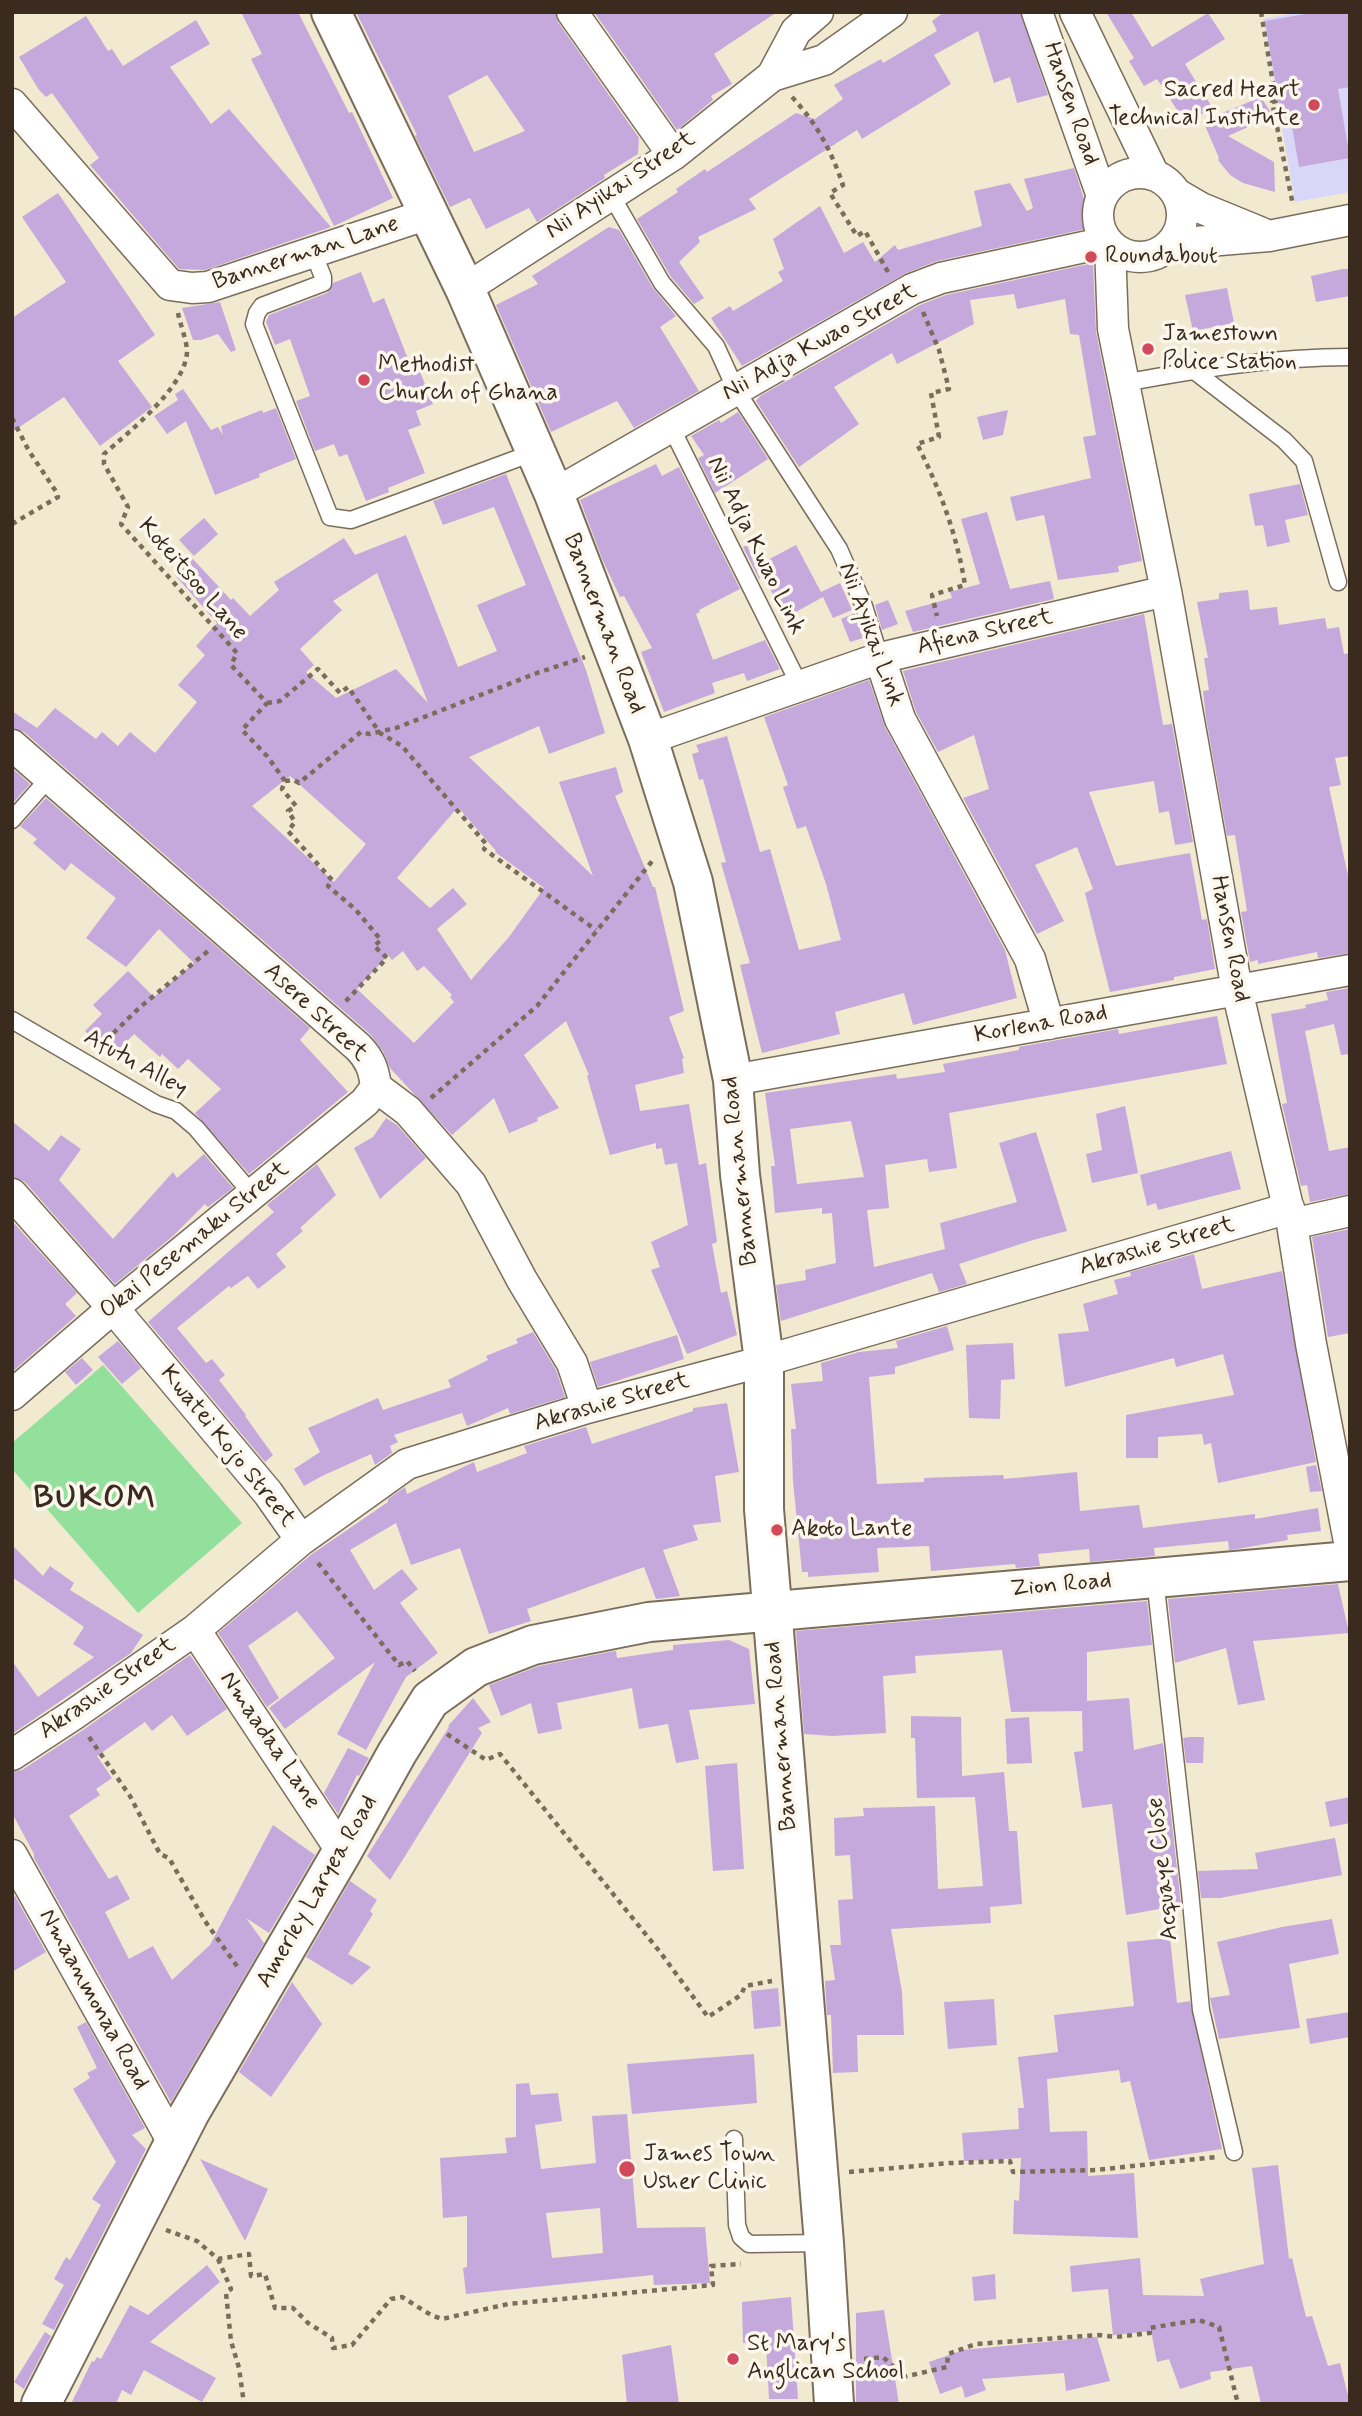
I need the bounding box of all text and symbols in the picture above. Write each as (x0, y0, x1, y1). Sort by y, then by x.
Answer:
street label: Hansen Road (1035, 39, 1105, 169)
place label: Sacred Heart Technical Institute (1108, 77, 1300, 133)
marker: Sacred Heart Technical Institute (1306, 97, 1322, 113)
street label: Nii Ayikai Street (541, 125, 701, 247)
street label: Bannerman Lane (209, 210, 403, 298)
place label: Roundabout (1105, 243, 1218, 271)
marker: Roundabout (1083, 249, 1099, 265)
street label: Nii Adja Kwao Street (718, 278, 922, 408)
place label: Jamestown Police Station (1162, 321, 1297, 377)
marker: Jamestown Police Station (1140, 341, 1156, 357)
place label: Methodist Church of Ghana (378, 352, 558, 408)
marker: Methodist Church of Ghana (356, 372, 372, 388)
street label: Nii Adja Kwao Link (699, 452, 811, 640)
street label: Koteitsoo Lane (131, 513, 253, 647)
street label: Bannerman Road (555, 530, 651, 718)
street label: Nii Ayikai Link (831, 559, 909, 711)
street label: Afiena Street (914, 603, 1056, 663)
street label: Hansen Road (1203, 873, 1255, 1005)
street label: Asere Street (257, 957, 373, 1069)
street label: Korlena Road (972, 999, 1110, 1051)
street label: Afutu Alley (78, 1024, 192, 1104)
street label: Bannerman Road (717, 1075, 765, 1267)
street label: Okai Pesemaku Street (95, 1156, 295, 1326)
street label: Akrashie Street (1076, 1211, 1238, 1283)
street label: Kwatei Kojo Street (153, 1360, 301, 1534)
street label: Akrashie Street (531, 1367, 693, 1439)
district label: BUKOM (36, 1481, 154, 1519)
place label: Akoto Lante (791, 1516, 912, 1544)
marker: Akoto Lante (769, 1522, 785, 1538)
street label: Zion Road (1009, 1567, 1113, 1605)
street label: Akrashie Street (34, 1631, 182, 1747)
street label: Bannerman Road (759, 1640, 805, 1832)
street label: Nmaadaa Lane (212, 1667, 326, 1815)
street label: Amerley Laryea Road (251, 1791, 385, 1993)
street label: Acquaye Close (1142, 1796, 1186, 1942)
street label: Nmaanmonaa Road (31, 1905, 155, 2095)
place label: James Town Usher Clinic (643, 2141, 775, 2197)
marker: James Town Usher Clinic (617, 2159, 637, 2179)
place label: St Mary's Anglican School (747, 2331, 904, 2387)
marker: St Mary's Anglican School (725, 2351, 741, 2367)

